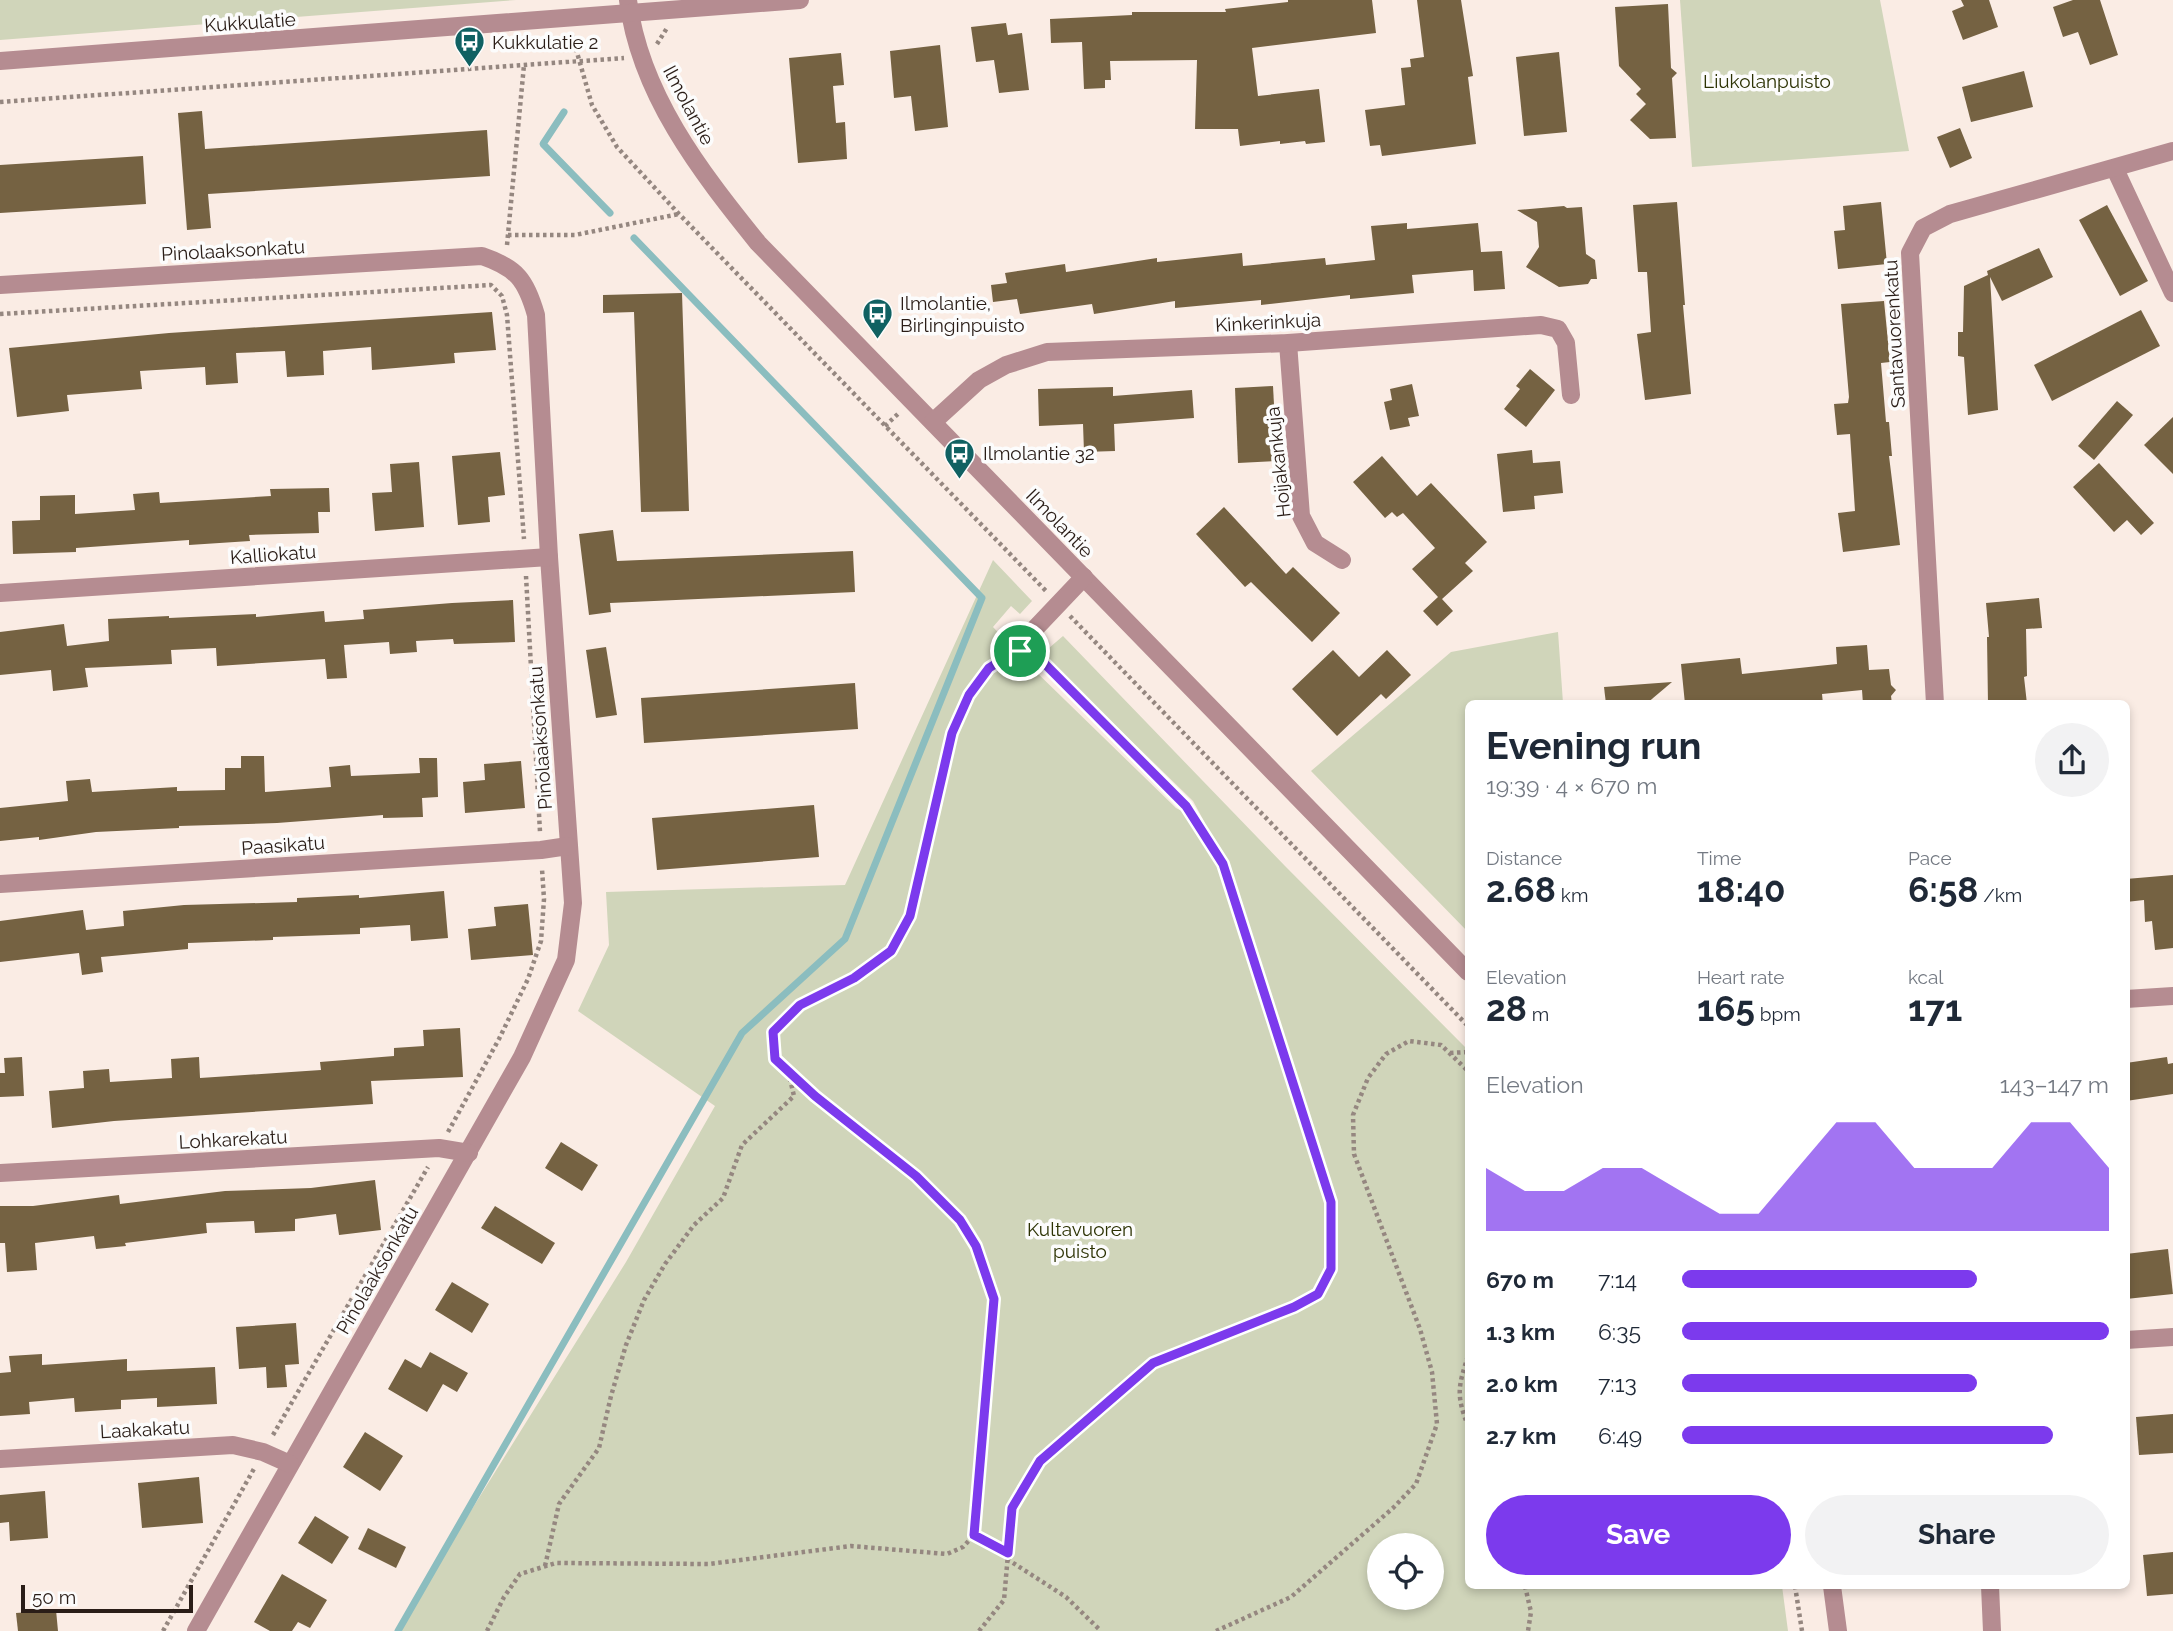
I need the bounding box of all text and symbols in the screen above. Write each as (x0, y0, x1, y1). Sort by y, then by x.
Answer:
street label: Kukkulatie (203, 8, 297, 36)
bus stop icon: Kukkulatie 2 (452, 25, 486, 69)
place label: Kukkulatie 2 (492, 31, 598, 53)
street label: Ilmolantie (659, 62, 719, 148)
park label: Liukolanpuisto (1703, 70, 1831, 92)
street label: Pinolaaksonkatu (161, 235, 305, 265)
street label: Santavuorenkatu (1879, 259, 1909, 409)
place label: Ilmolantie, Birlinginpuisto (900, 292, 1025, 336)
bus stop icon: Ilmolantie, Birlinginpuisto (860, 297, 894, 341)
street label: Kinkerinkuja (1214, 308, 1322, 336)
street label: Hoijakankuja (1261, 405, 1295, 519)
bus stop icon: Ilmolantie 32 (943, 436, 977, 480)
place label: Ilmolantie 32 (983, 442, 1095, 464)
street label: Ilmolantie (1022, 484, 1098, 562)
street label: Kalliokatu (229, 540, 317, 568)
pin (990, 621, 1050, 681)
icon: arrive (1001, 632, 1039, 670)
street label: Pinolaaksonkatu (524, 666, 556, 810)
text: Evening run (1486, 723, 1701, 768)
button: share (2035, 723, 2109, 797)
text: 19:39 · 4 × 670 m (1486, 772, 1657, 799)
street label: Paasikatu (240, 831, 326, 859)
text: Distance (1486, 847, 1562, 869)
text: Time (1697, 847, 1741, 869)
text: Pace (1908, 847, 1952, 869)
text: 2.68 (1486, 869, 1556, 910)
text: 18:40 (1697, 869, 1786, 910)
text: 6:58 (1908, 869, 1978, 910)
text: km (1556, 884, 1588, 906)
text: /km (1978, 884, 2022, 906)
text: Elevation (1486, 966, 1567, 988)
text: Heart rate (1697, 966, 1785, 988)
text: kcal (1908, 966, 1944, 988)
text: 28 (1486, 988, 1527, 1029)
text: 165 (1697, 988, 1755, 1029)
text: 171 (1908, 988, 1962, 1029)
text: m (1527, 1003, 1549, 1025)
text: bpm (1755, 1003, 1801, 1025)
text: Elevation (1486, 1071, 1584, 1098)
text: 143–147 m (2000, 1071, 2109, 1098)
street label: Lohkarekatu (178, 1125, 288, 1153)
street label: Pinolaaksonkatu (332, 1202, 422, 1338)
park label: Kultavuoren puisto (1027, 1218, 1133, 1262)
text: 670 m (1486, 1266, 1554, 1293)
text: 7:14 (1598, 1266, 1637, 1293)
text: 1.3 km (1486, 1318, 1555, 1345)
text: 6:35 (1598, 1318, 1641, 1345)
text: 2.0 km (1486, 1370, 1558, 1397)
text: 7:13 (1598, 1370, 1637, 1397)
street label: Laakakatu (99, 1416, 191, 1442)
text: 2.7 km (1486, 1422, 1556, 1449)
text: 6:49 (1598, 1422, 1642, 1449)
button: Save (1486, 1495, 1791, 1575)
button: Share (1805, 1495, 2109, 1575)
map controls (1367, 1533, 1444, 1610)
button: locate (1367, 1533, 1444, 1610)
scale bar (21, 1582, 192, 1614)
text: 50 m (32, 1586, 76, 1608)

